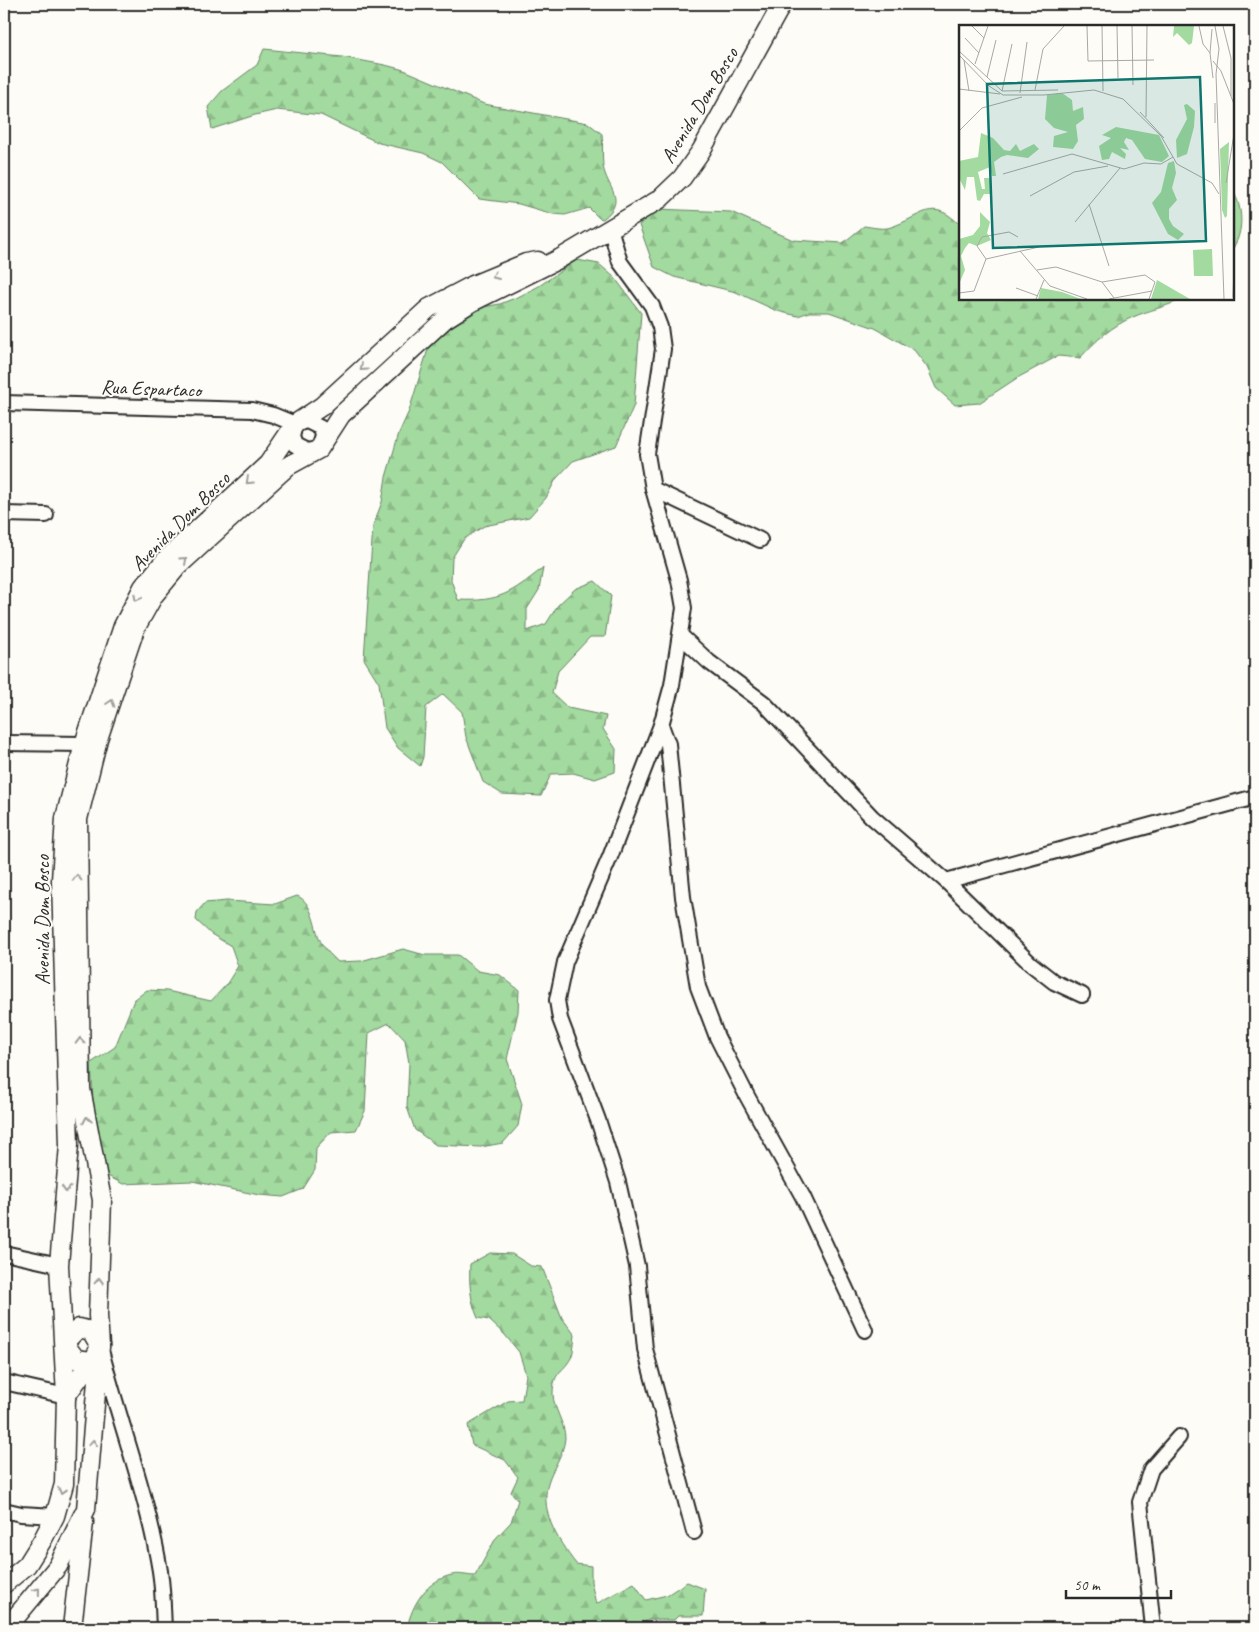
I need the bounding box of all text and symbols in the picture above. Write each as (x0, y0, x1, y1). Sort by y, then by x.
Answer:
inset map (959, 25, 1234, 300)
street label: Avenida Dom Bosco (655, 42, 744, 167)
one-way arrow (491, 269, 500, 280)
one-way arrow (360, 362, 369, 371)
street label: Rua Espartaco (100, 374, 203, 403)
street label: Avenida Dom Bosco (125, 466, 236, 576)
one-way arrow (245, 475, 254, 484)
one-way arrow (178, 557, 187, 566)
one-way arrow (133, 593, 143, 602)
one-way arrow (105, 699, 115, 707)
street label: Avenida Dom Bosco (30, 854, 55, 985)
one-way arrow (72, 874, 82, 882)
one-way arrow (75, 1036, 85, 1044)
one-way arrow (82, 1116, 92, 1124)
one-way arrow (61, 1186, 72, 1194)
one-way arrow (94, 1277, 104, 1284)
one-way arrow (87, 1439, 98, 1447)
one-way arrow (57, 1487, 68, 1496)
scale bar (1066, 1567, 1172, 1599)
text: 50 m (1074, 1576, 1101, 1595)
one-way arrow (31, 1588, 39, 1597)

